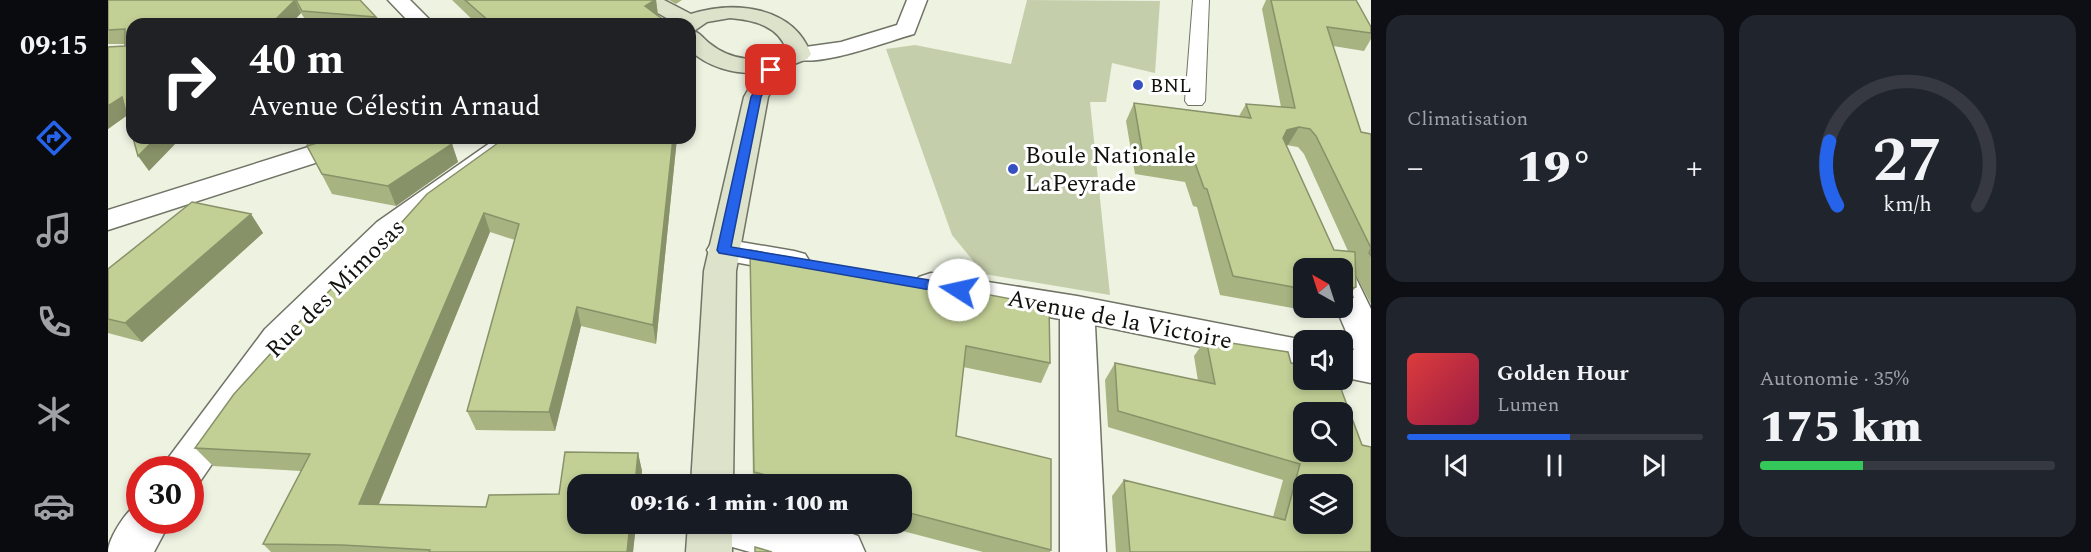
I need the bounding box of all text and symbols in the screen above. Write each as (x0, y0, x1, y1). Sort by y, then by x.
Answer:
text: 09:15 (20, 25, 88, 67)
text: 40 m (249, 29, 344, 92)
icon: right (150, 42, 228, 120)
pin (745, 44, 796, 95)
icon: arrive (754, 53, 787, 86)
place label: BNL (1150, 71, 1192, 101)
marker: BNL (1131, 78, 1145, 92)
text: Avenue Célestin Arnaud (249, 86, 540, 128)
text: Climatisation (1407, 104, 1528, 134)
text: 27 (1872, 114, 1942, 209)
icon: directions (33, 117, 75, 159)
text: 19° (1516, 133, 1593, 202)
place label: Boule Nationale LaPeyrade (1025, 138, 1196, 202)
text: − (1407, 143, 1424, 193)
text: + (1686, 143, 1702, 193)
marker: Boule Nationale LaPeyrade (1006, 162, 1020, 176)
text: km/h (1883, 188, 1931, 221)
icon: music (33, 209, 75, 251)
street label: Rue des Mimosas (258, 211, 414, 367)
position arrow (927, 258, 991, 322)
north arrow (1293, 258, 1353, 318)
map controls (1293, 258, 1353, 534)
street label: Avenue de la Victoire (1004, 281, 1235, 359)
icon: phone (33, 301, 75, 343)
button: sound (1293, 330, 1353, 390)
text: Golden Hour (1497, 357, 1629, 390)
text: Autonomie · 35% (1760, 364, 1909, 394)
text: Lumen (1497, 390, 1559, 420)
icon: climate (33, 393, 75, 435)
text: 175 km (1760, 393, 1922, 462)
button: search (1293, 402, 1353, 462)
icon: previous (1440, 449, 1473, 482)
icon: pause (1538, 449, 1571, 482)
icon: next (1637, 449, 1670, 482)
speed limit sign: 30 (126, 456, 204, 534)
button: layers (1293, 474, 1353, 534)
icon: car (33, 485, 75, 527)
text: 09:16 · 1 min · 100 m (630, 487, 849, 520)

